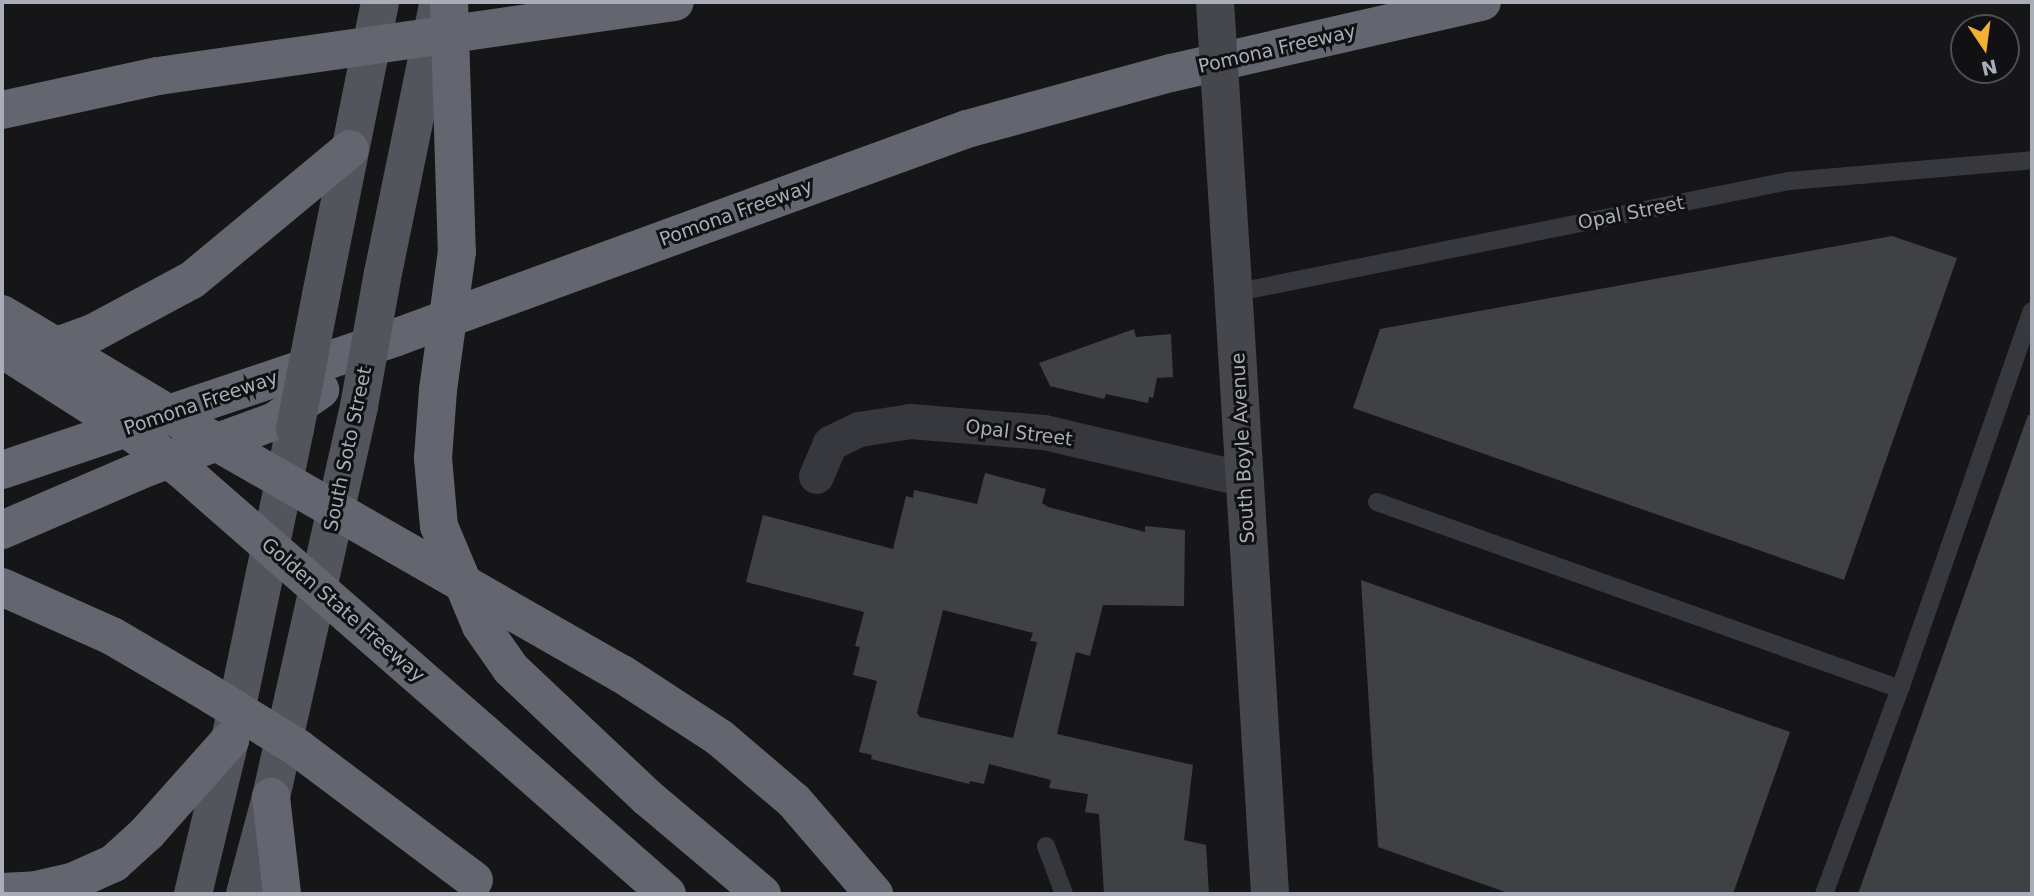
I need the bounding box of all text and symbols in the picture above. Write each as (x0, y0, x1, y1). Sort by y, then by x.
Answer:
north arrow (1950, 14, 2020, 84)
street label: Pomona Freeway (1196, 20, 1358, 78)
text: N (1979, 55, 1999, 80)
street label: Pomona Freeway (656, 175, 816, 251)
street label: Opal Street (1576, 192, 1686, 234)
street label: South Boyle Avenue (1227, 352, 1259, 544)
street label: South Soto Street (319, 365, 377, 533)
street label: Pomona Freeway (121, 366, 281, 440)
street label: Opal Street (964, 415, 1074, 451)
street label: Golden State Freeway (257, 533, 429, 687)

